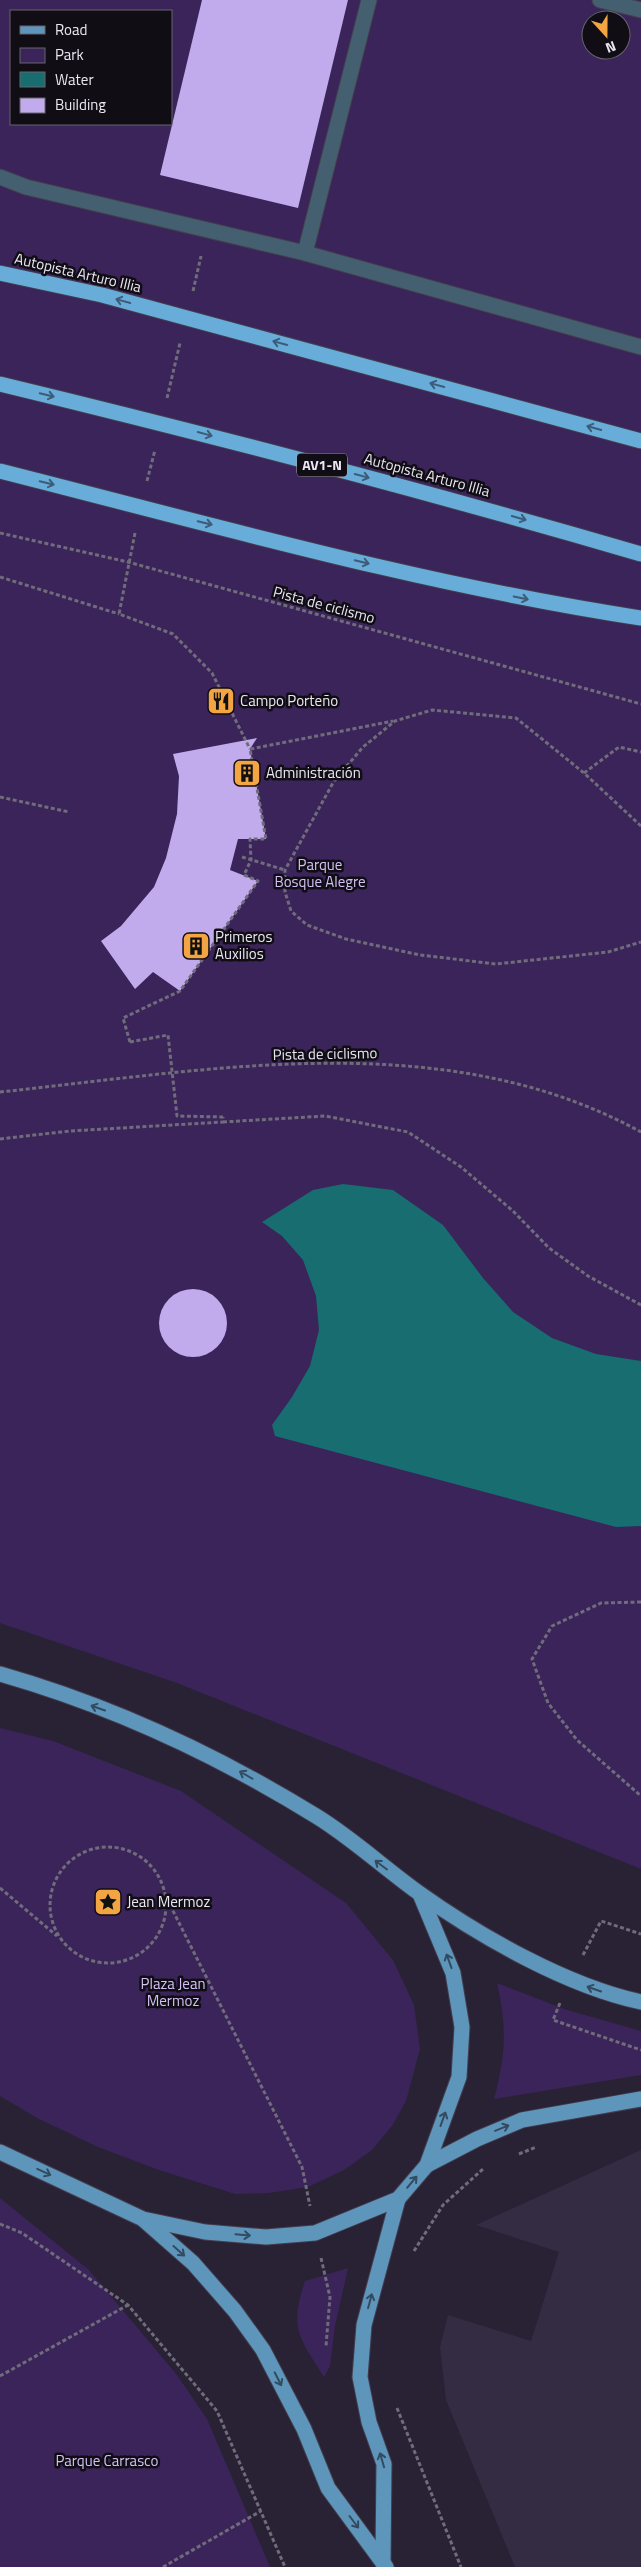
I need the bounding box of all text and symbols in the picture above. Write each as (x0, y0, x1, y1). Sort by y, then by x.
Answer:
legend (10, 10, 172, 125)
north arrow (581, 10, 631, 60)
text: Road (55, 18, 87, 41)
text: N (603, 36, 619, 59)
text: Park (55, 43, 84, 66)
text: Water (55, 68, 94, 91)
text: Building (55, 93, 106, 116)
street label: Autopista Arturo Illia (12, 247, 144, 298)
one-way arrow (116, 296, 132, 306)
one-way arrow (273, 338, 289, 347)
one-way arrow (430, 380, 446, 389)
one-way arrow (39, 391, 55, 400)
one-way arrow (587, 423, 603, 433)
one-way arrow (197, 430, 213, 439)
street label: Autopista Arturo Illia (362, 447, 493, 502)
road number: AV1-N (297, 454, 347, 476)
one-way arrow (354, 472, 370, 481)
one-way arrow (39, 479, 55, 488)
one-way arrow (511, 514, 527, 524)
one-way arrow (196, 519, 212, 528)
one-way arrow (354, 558, 370, 568)
street label: Pista de ciclismo (271, 580, 378, 629)
one-way arrow (512, 594, 528, 603)
restaurant icon: Campo Porteño (206, 686, 236, 716)
place label: Campo Porteño (240, 689, 338, 712)
building icon: Administración (232, 758, 262, 788)
place label: Administración (266, 761, 361, 784)
park label: Parque Bosque Alegre (274, 853, 366, 893)
place label: Primeros Auxilios (215, 925, 272, 965)
building icon: Primeros Auxilios (181, 931, 211, 961)
street label: Pista de ciclismo (272, 1041, 378, 1066)
one-way arrow (91, 1703, 106, 1712)
one-way arrow (238, 1770, 253, 1780)
one-way arrow (375, 1859, 388, 1870)
place icon: Jean Mermoz (93, 1887, 123, 1917)
place label: Jean Mermoz (127, 1890, 210, 1913)
one-way arrow (443, 1954, 453, 1969)
park label: Plaza Jean Mermoz (141, 1972, 205, 2012)
one-way arrow (587, 1983, 603, 1993)
one-way arrow (439, 2112, 449, 2127)
one-way arrow (494, 2123, 509, 2133)
one-way arrow (36, 2168, 51, 2178)
one-way arrow (406, 2175, 418, 2188)
one-way arrow (234, 2230, 250, 2240)
one-way arrow (173, 2246, 186, 2257)
one-way arrow (366, 2294, 375, 2310)
one-way arrow (274, 2371, 283, 2386)
park label: Parque Carrasco (56, 2449, 159, 2472)
one-way arrow (377, 2452, 386, 2468)
one-way arrow (349, 2515, 359, 2529)

